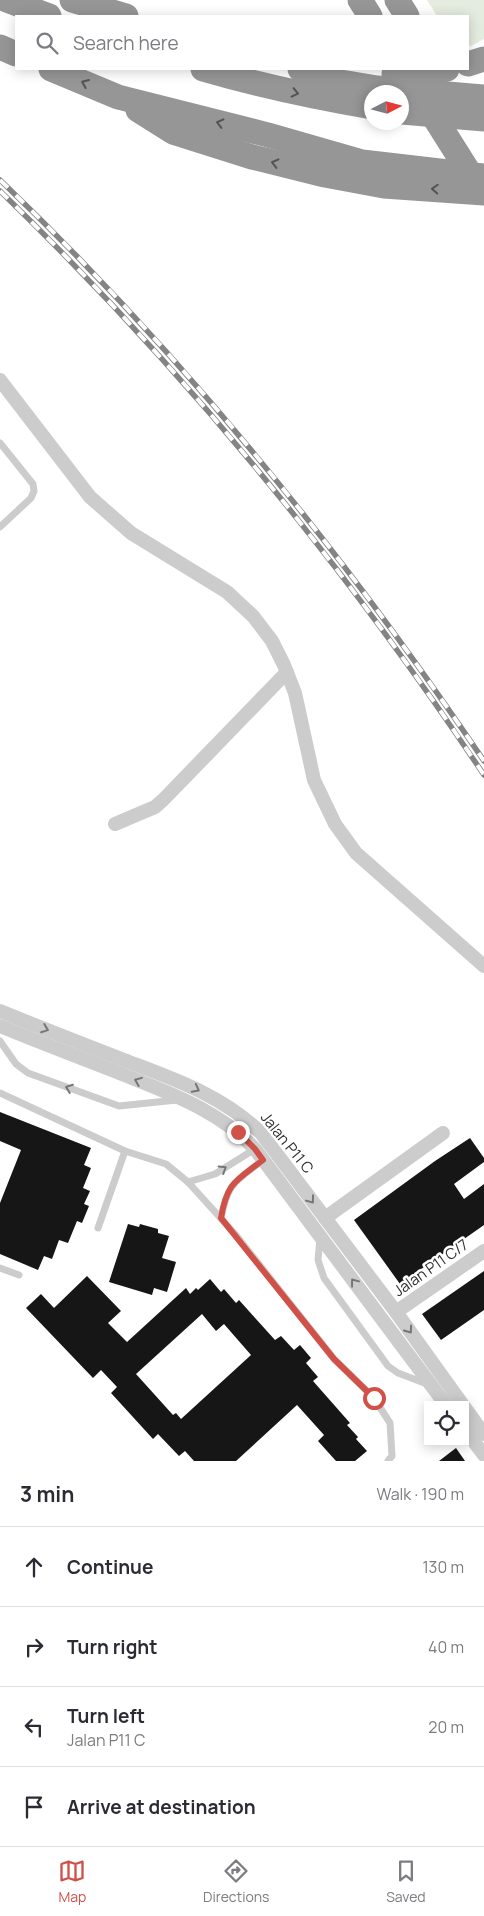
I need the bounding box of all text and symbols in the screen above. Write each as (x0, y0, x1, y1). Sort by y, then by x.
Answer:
search box (15, 15, 469, 70)
icon: search (33, 29, 61, 57)
text: Search here (73, 30, 179, 56)
one-way arrow (81, 78, 90, 89)
north arrow (364, 85, 409, 130)
one-way arrow (291, 87, 300, 98)
one-way arrow (216, 118, 225, 129)
one-way arrow (271, 158, 280, 169)
one-way arrow (431, 183, 439, 194)
one-way arrow (41, 1023, 49, 1033)
one-way arrow (134, 1077, 143, 1087)
one-way arrow (191, 1083, 200, 1093)
one-way arrow (65, 1084, 74, 1095)
street label: Jalan P11 C (256, 1108, 319, 1178)
route end (227, 1121, 250, 1144)
one-way arrow (218, 1165, 227, 1175)
one-way arrow (306, 1194, 314, 1203)
street label: Jalan P11 C/7 (389, 1234, 472, 1301)
one-way arrow (351, 1278, 360, 1288)
one-way arrow (403, 1324, 412, 1334)
route start (363, 1387, 386, 1410)
map controls (424, 1401, 469, 1446)
button: locate (424, 1401, 469, 1446)
text: 3 min (20, 1480, 74, 1508)
text: Walk · 190 m (376, 1483, 464, 1505)
icon: ahead (20, 1553, 48, 1581)
text: Continue (67, 1554, 153, 1580)
text: 130 m (422, 1556, 464, 1578)
icon: right (20, 1633, 48, 1661)
text: Turn right (67, 1634, 157, 1660)
text: 40 m (428, 1636, 464, 1658)
text: Turn left (67, 1703, 145, 1729)
icon: left (20, 1713, 48, 1741)
text: 20 m (428, 1716, 464, 1738)
text: Jalan P11 C (67, 1729, 145, 1751)
icon: arrive (20, 1793, 48, 1821)
text: Arrive at destination (67, 1794, 256, 1820)
tab: Map (58, 1857, 86, 1906)
tab: Directions (203, 1857, 269, 1906)
tab: Saved (386, 1857, 426, 1906)

